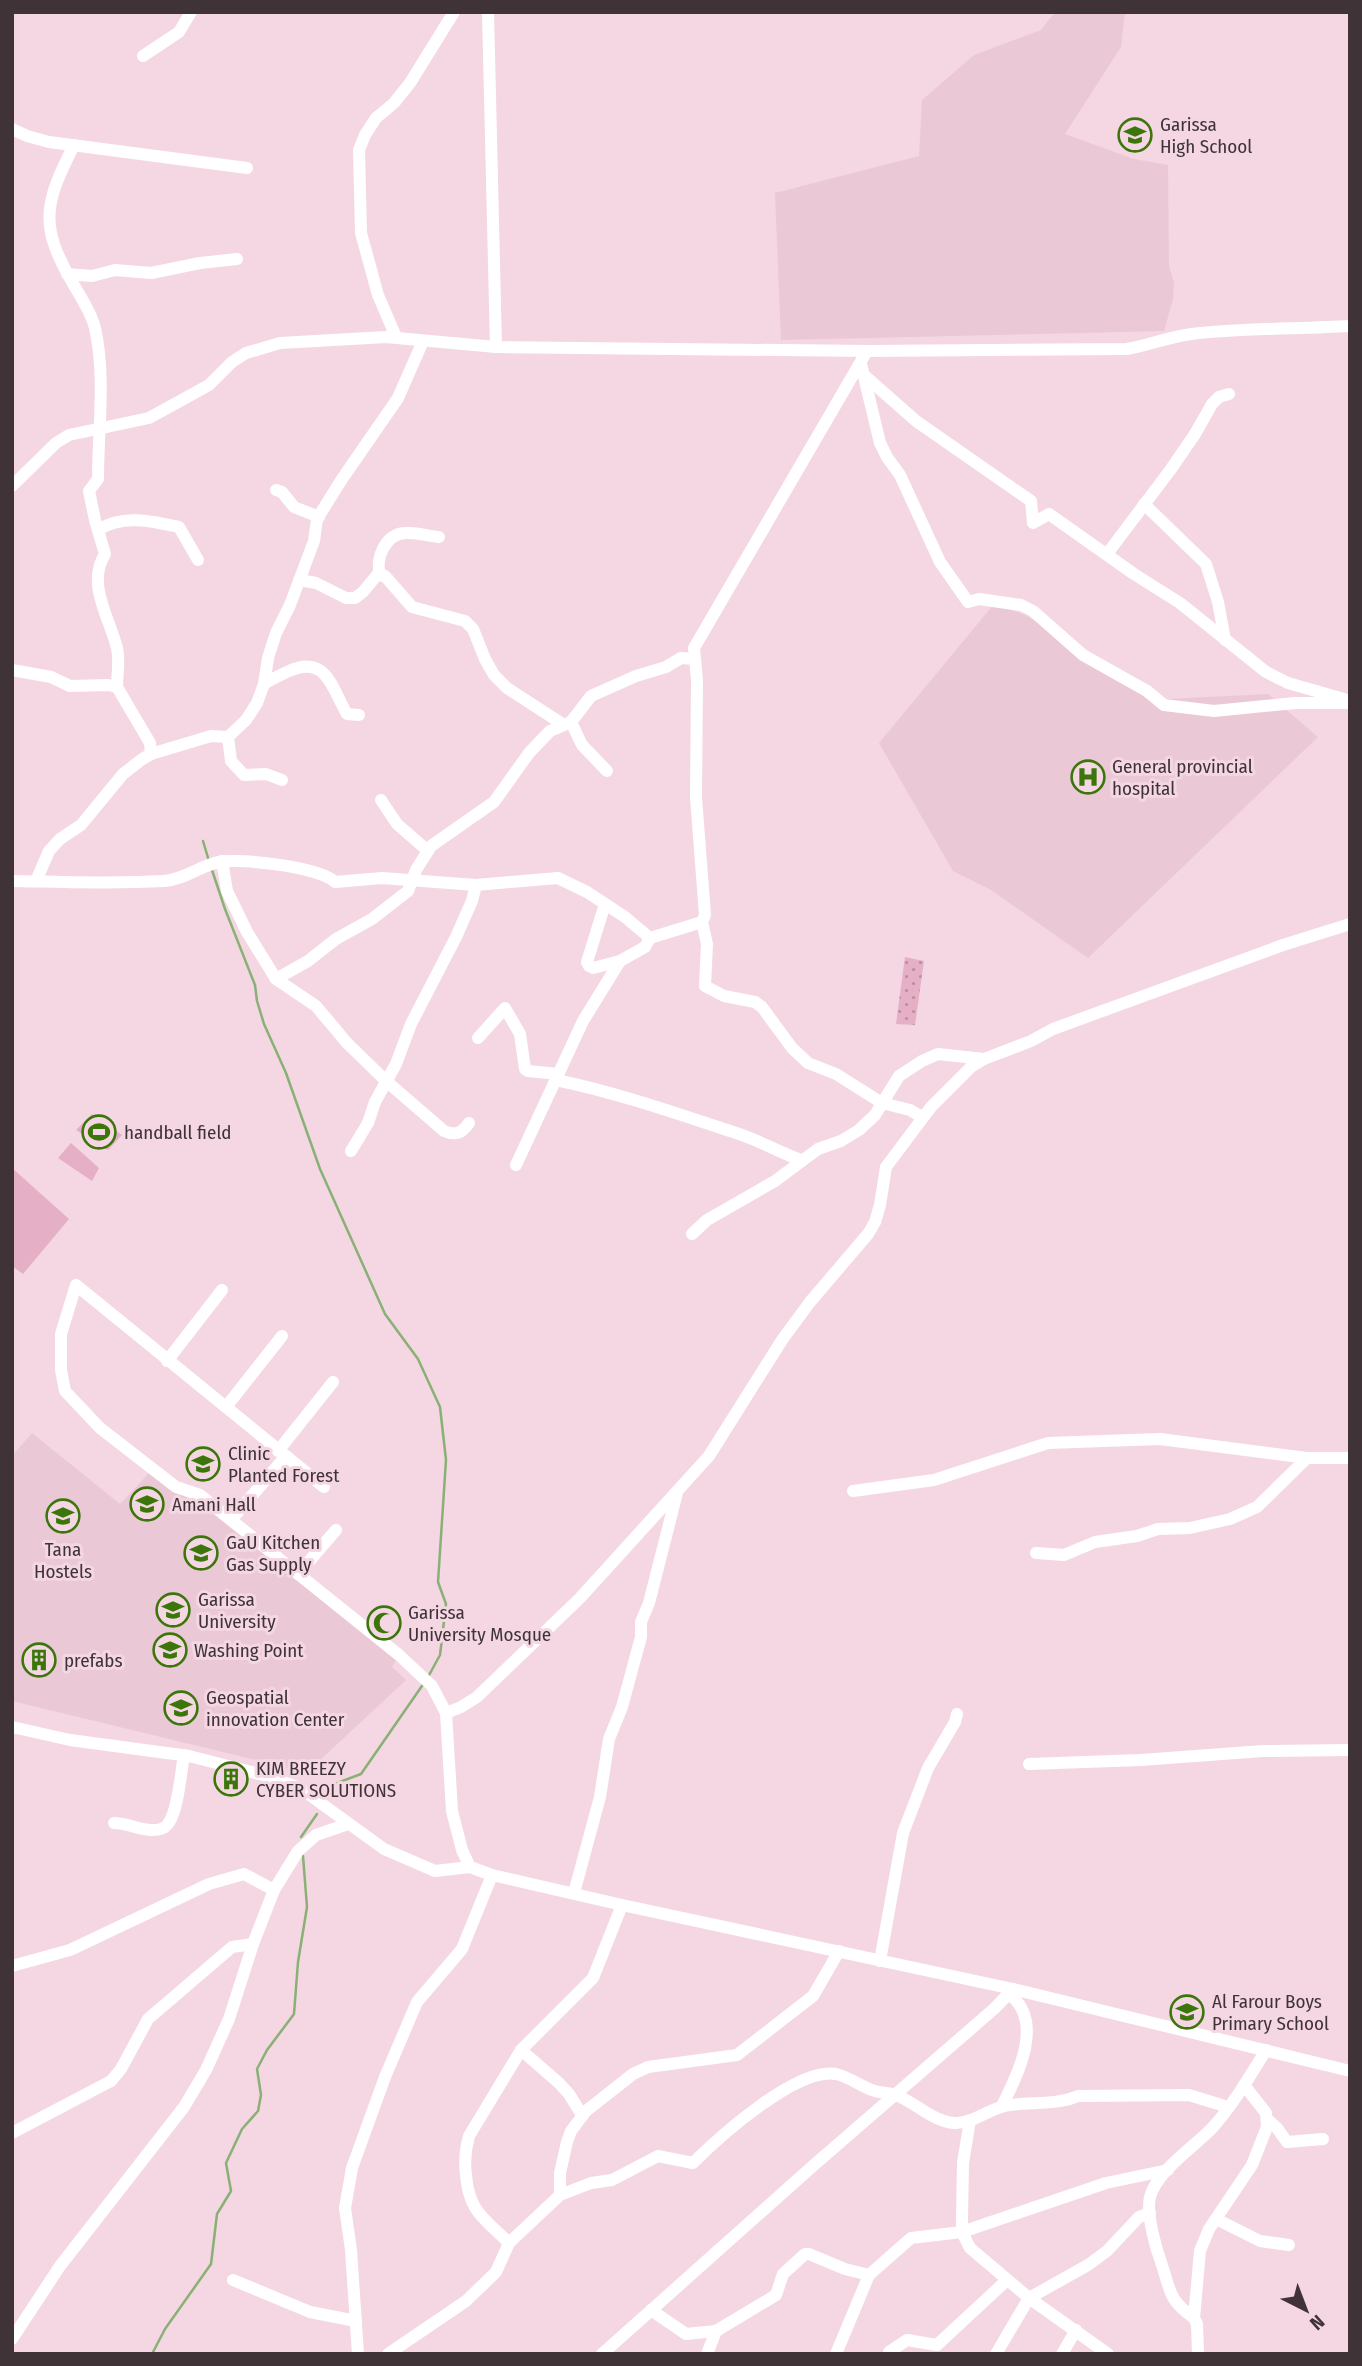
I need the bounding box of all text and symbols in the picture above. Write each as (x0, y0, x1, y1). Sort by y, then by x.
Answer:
place label: Garissa High School (1160, 113, 1252, 158)
school or university icon: Garissa High School (1116, 116, 1154, 154)
place label: General provincial hospital (1112, 755, 1253, 800)
hospital icon: General provincial hospital (1069, 758, 1107, 796)
sports icon: handball field (80, 1113, 118, 1151)
place label: handball field (124, 1121, 232, 1144)
place label: Clinic Planted Forest (228, 1442, 340, 1487)
school or university icon: Clinic Planted Forest (184, 1445, 222, 1483)
school or university icon: Amani Hall (128, 1485, 166, 1523)
place label: Amani Hall (172, 1493, 256, 1516)
school or university icon: Tana Hostels (44, 1497, 82, 1535)
place label: GaU Kitchen Gas Supply (226, 1531, 320, 1576)
school or university icon: GaU Kitchen Gas Supply (182, 1534, 220, 1572)
place label: Tana Hostels (34, 1538, 92, 1583)
place label: Garissa University (198, 1588, 276, 1633)
school or university icon: Garissa University (154, 1591, 192, 1629)
place label: Garissa University Mosque (408, 1601, 551, 1646)
mosque icon: Garissa University Mosque (365, 1604, 403, 1642)
school or university icon: Washing Point (151, 1631, 189, 1669)
place label: Washing Point (194, 1639, 304, 1662)
building icon: prefabs (20, 1641, 58, 1679)
place label: prefabs (64, 1649, 123, 1672)
place label: Geospatial innovation Center (206, 1686, 345, 1731)
school or university icon: Geospatial innovation Center (162, 1689, 200, 1727)
place label: KIM BREEZY CYBER SOLUTIONS (256, 1757, 396, 1802)
building icon: KIM BREEZY CYBER SOLUTIONS (212, 1760, 250, 1798)
place label: Al Farour Boys Primary School (1212, 1990, 1329, 2035)
school or university icon: Al Farour Boys Primary School (1168, 1993, 1206, 2031)
north arrow (1271, 2275, 1341, 2345)
text: N (1305, 2310, 1329, 2335)

